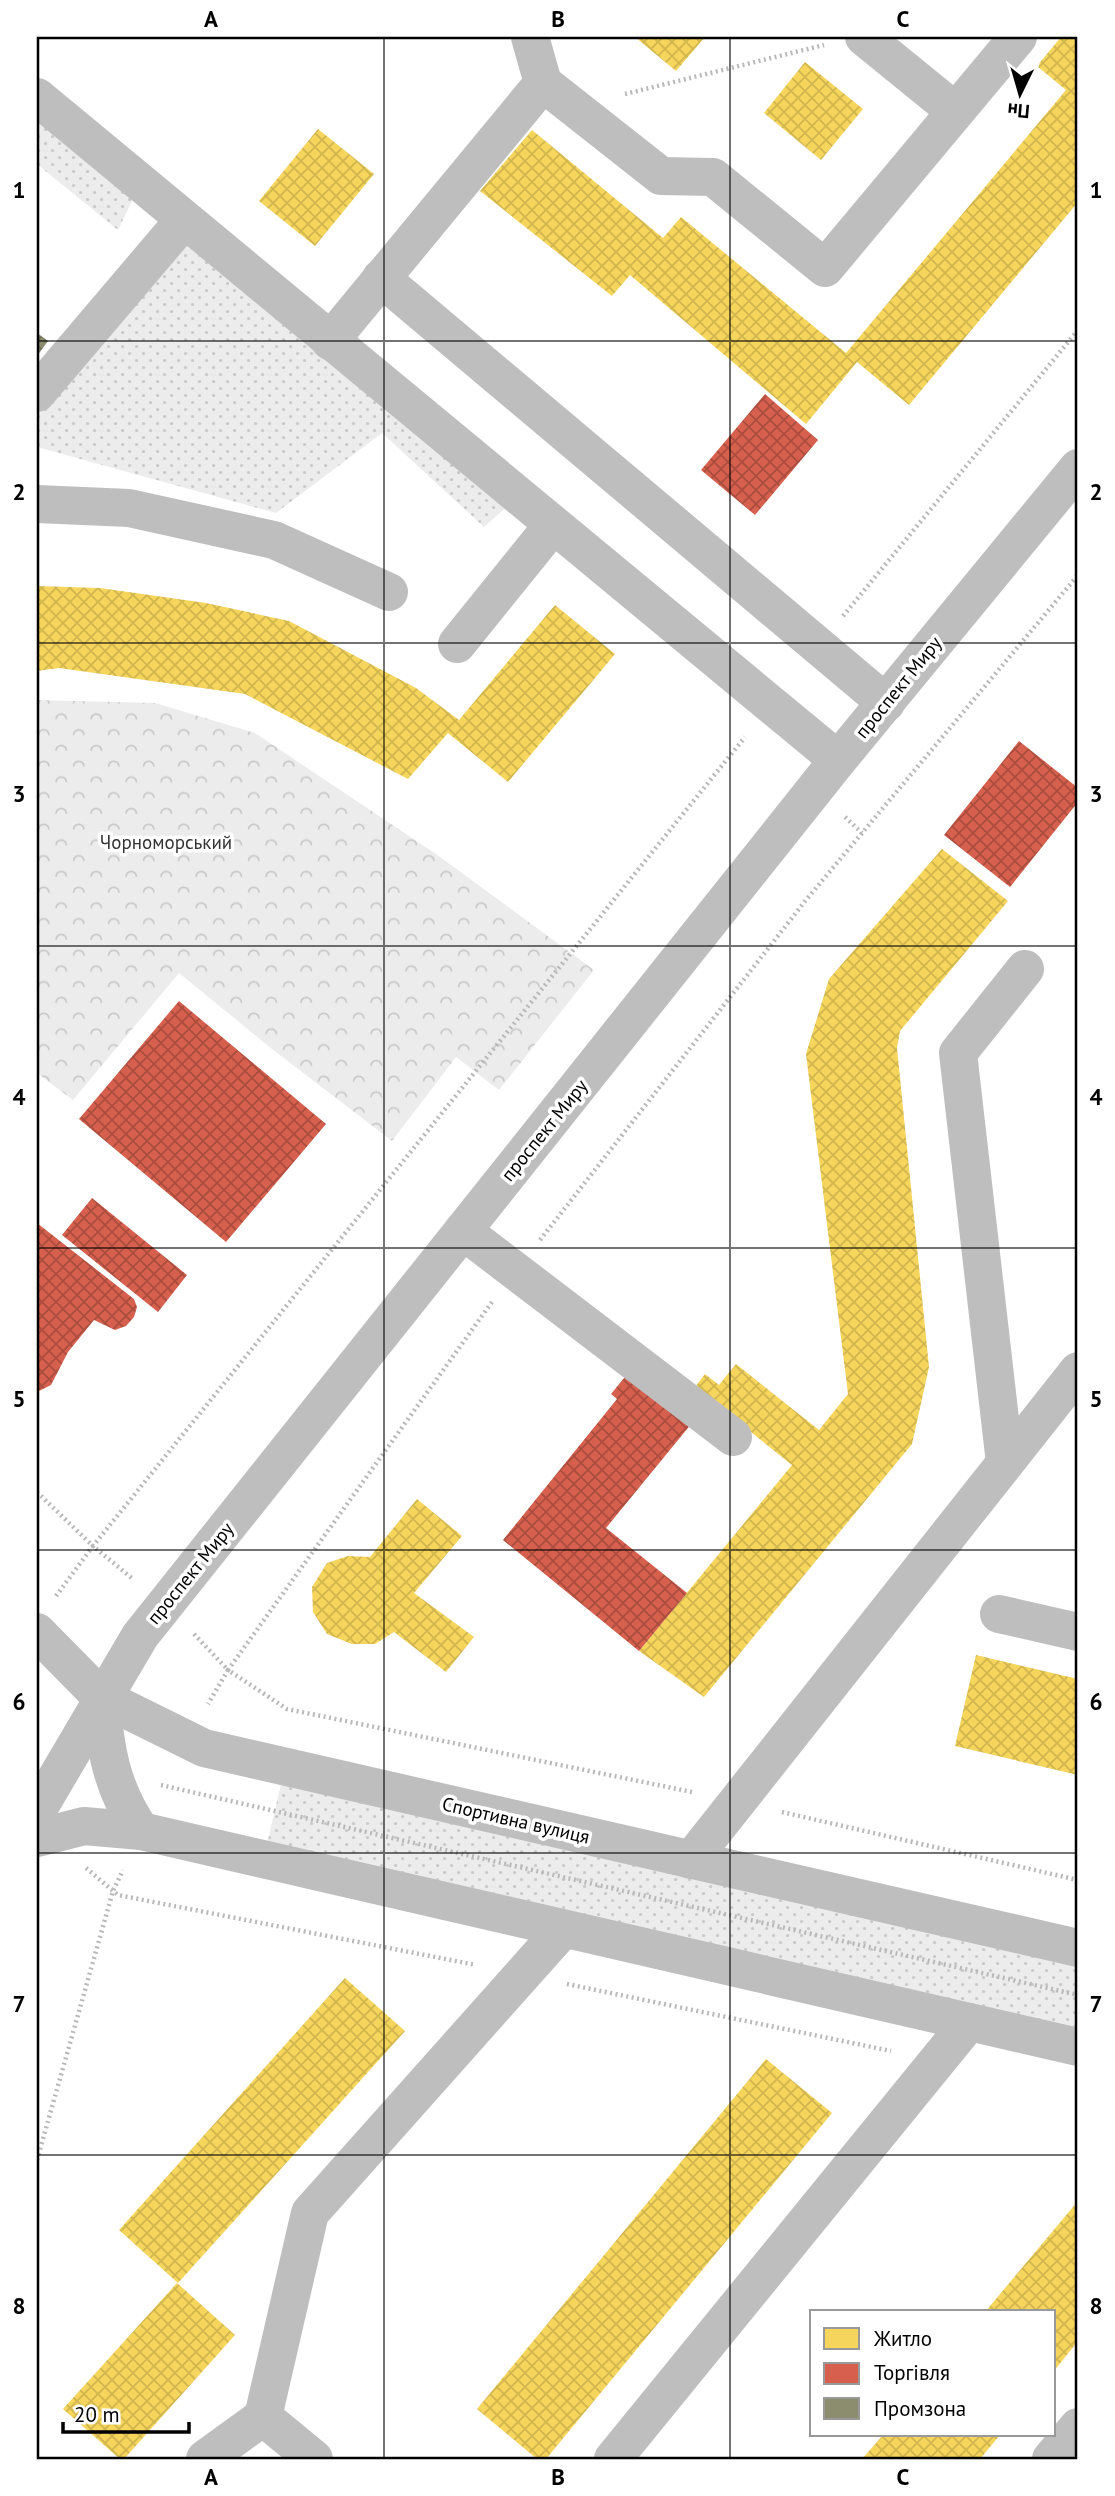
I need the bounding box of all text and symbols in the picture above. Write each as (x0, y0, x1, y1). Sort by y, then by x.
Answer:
text: A (204, 4, 218, 33)
text: B (551, 4, 565, 33)
text: C (897, 4, 910, 33)
north arrow (986, 60, 1056, 130)
text: Пн (1006, 98, 1031, 124)
text: 1 (12, 175, 26, 204)
text: 1 (1089, 175, 1103, 204)
text: 2 (12, 477, 26, 506)
text: 2 (1089, 477, 1103, 506)
street label: проспект Миру (850, 631, 947, 743)
text: 3 (12, 779, 26, 808)
text: 3 (1089, 779, 1103, 808)
park label: Чорноморський (100, 830, 232, 854)
street label: проспект Миру (496, 1074, 593, 1186)
text: 4 (12, 1082, 26, 1111)
text: 4 (1089, 1082, 1103, 1111)
text: 5 (12, 1384, 26, 1413)
text: 5 (1089, 1384, 1103, 1413)
street label: проспект Миру (142, 1517, 239, 1629)
text: 6 (12, 1687, 26, 1716)
text: 6 (1089, 1687, 1103, 1716)
street label: Спортивна вулиця (440, 1791, 592, 1849)
text: 7 (12, 1989, 26, 2018)
text: 7 (1089, 1989, 1103, 2018)
text: 8 (12, 2291, 26, 2320)
text: 8 (1089, 2291, 1103, 2320)
legend (810, 2310, 1056, 2436)
text: Житло (873, 2325, 932, 2352)
text: Торгівля (874, 2359, 950, 2386)
scale bar (63, 2391, 189, 2435)
text: Промзона (874, 2395, 966, 2422)
text: 20 m (74, 2401, 120, 2428)
text: A (204, 2462, 218, 2491)
text: B (551, 2462, 565, 2491)
text: C (897, 2462, 910, 2491)

